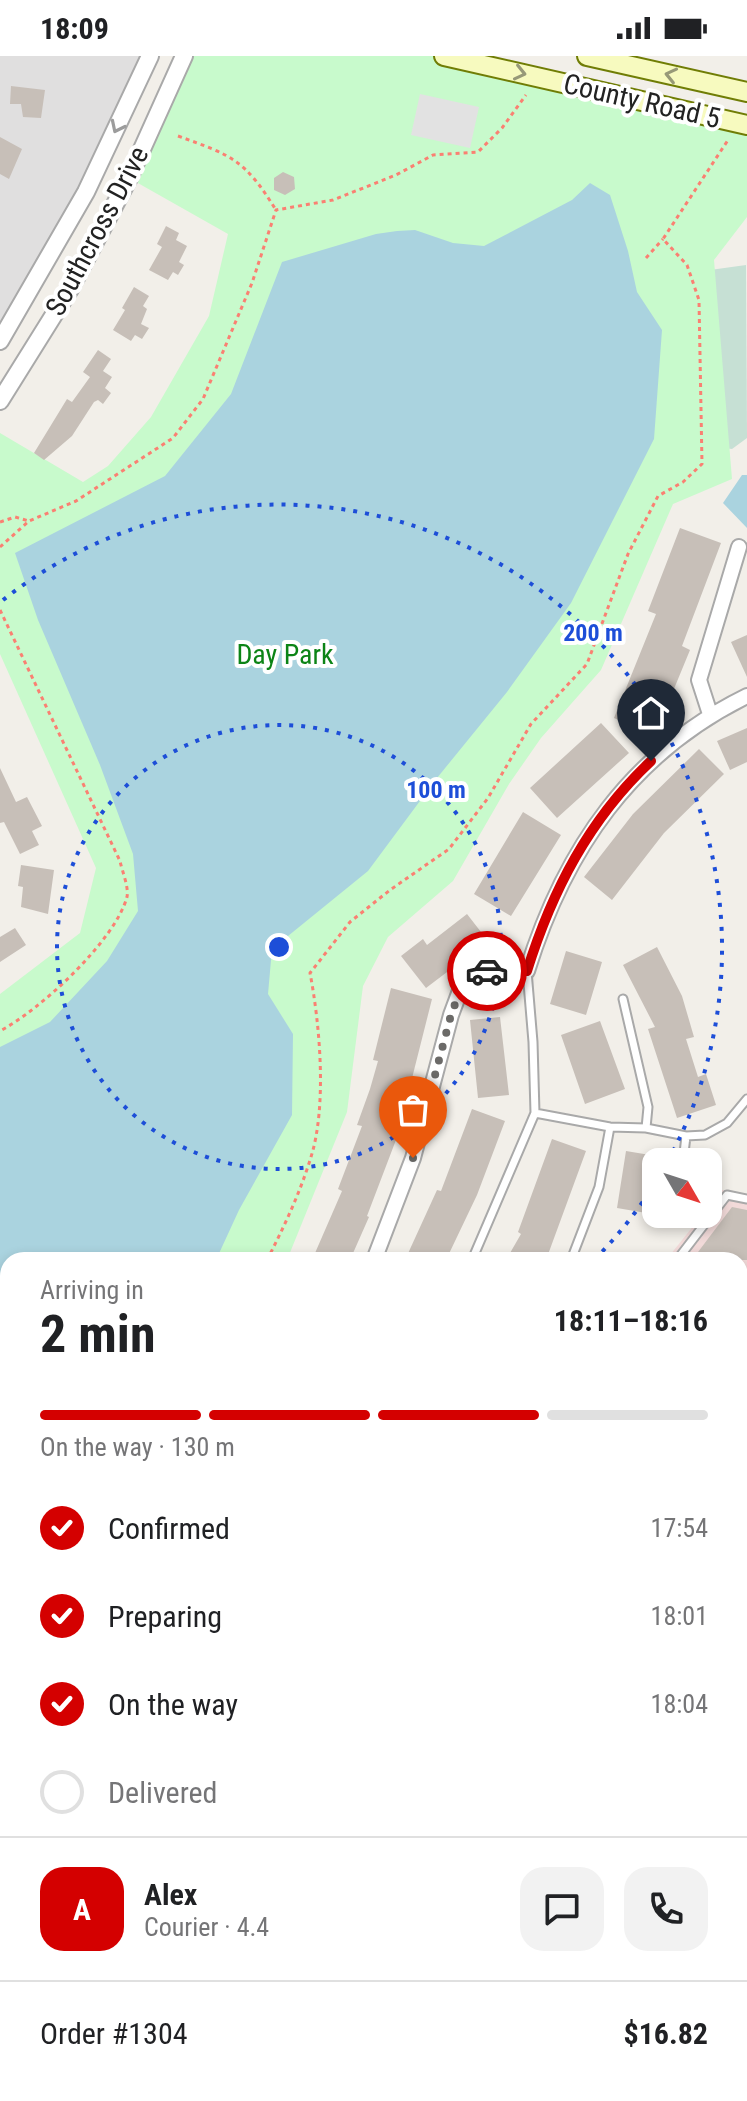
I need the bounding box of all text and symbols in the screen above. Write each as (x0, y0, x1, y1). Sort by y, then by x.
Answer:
text: 18:09 (40, 11, 109, 46)
one-way arrow (513, 64, 527, 81)
street label: County Road 5 (560, 67, 724, 135)
one-way arrow (665, 67, 678, 84)
one-way arrow (111, 118, 127, 133)
street label: Southcross Drive (39, 141, 155, 321)
text: 200 m (563, 619, 623, 647)
park label: Day Park (236, 638, 334, 671)
pin (617, 679, 685, 761)
icon: home (629, 691, 673, 735)
text: 100 m (406, 776, 466, 804)
courier (447, 931, 527, 1011)
centre of rings (265, 933, 293, 961)
icon: car (465, 949, 509, 993)
pin (379, 1076, 447, 1158)
icon: bag (391, 1088, 435, 1132)
north arrow (642, 1148, 722, 1228)
map controls (642, 1148, 722, 1228)
text: Arriving in (40, 1275, 144, 1305)
text: 18:11–18:16 (554, 1303, 708, 1338)
text: 2 min (40, 1304, 156, 1365)
text: On the way · 130 m (40, 1432, 235, 1462)
icon: check (40, 1506, 84, 1550)
text: Confirmed (108, 1511, 230, 1546)
text: 17:54 (651, 1513, 708, 1543)
icon: check (40, 1594, 84, 1638)
text: Preparing (108, 1599, 222, 1634)
text: 18:01 (651, 1601, 708, 1631)
icon: check (40, 1682, 84, 1726)
text: On the way (108, 1687, 238, 1722)
text: 18:04 (651, 1689, 708, 1719)
text: Delivered (108, 1775, 217, 1810)
button: chat (520, 1867, 604, 1951)
button: phone (624, 1867, 708, 1951)
text: Alex (144, 1877, 197, 1912)
text: A (73, 1892, 91, 1927)
text: Courier · 4.4 (144, 1912, 269, 1942)
text: Order #1304 (40, 2016, 188, 2051)
text: $16.82 (623, 2016, 708, 2051)

